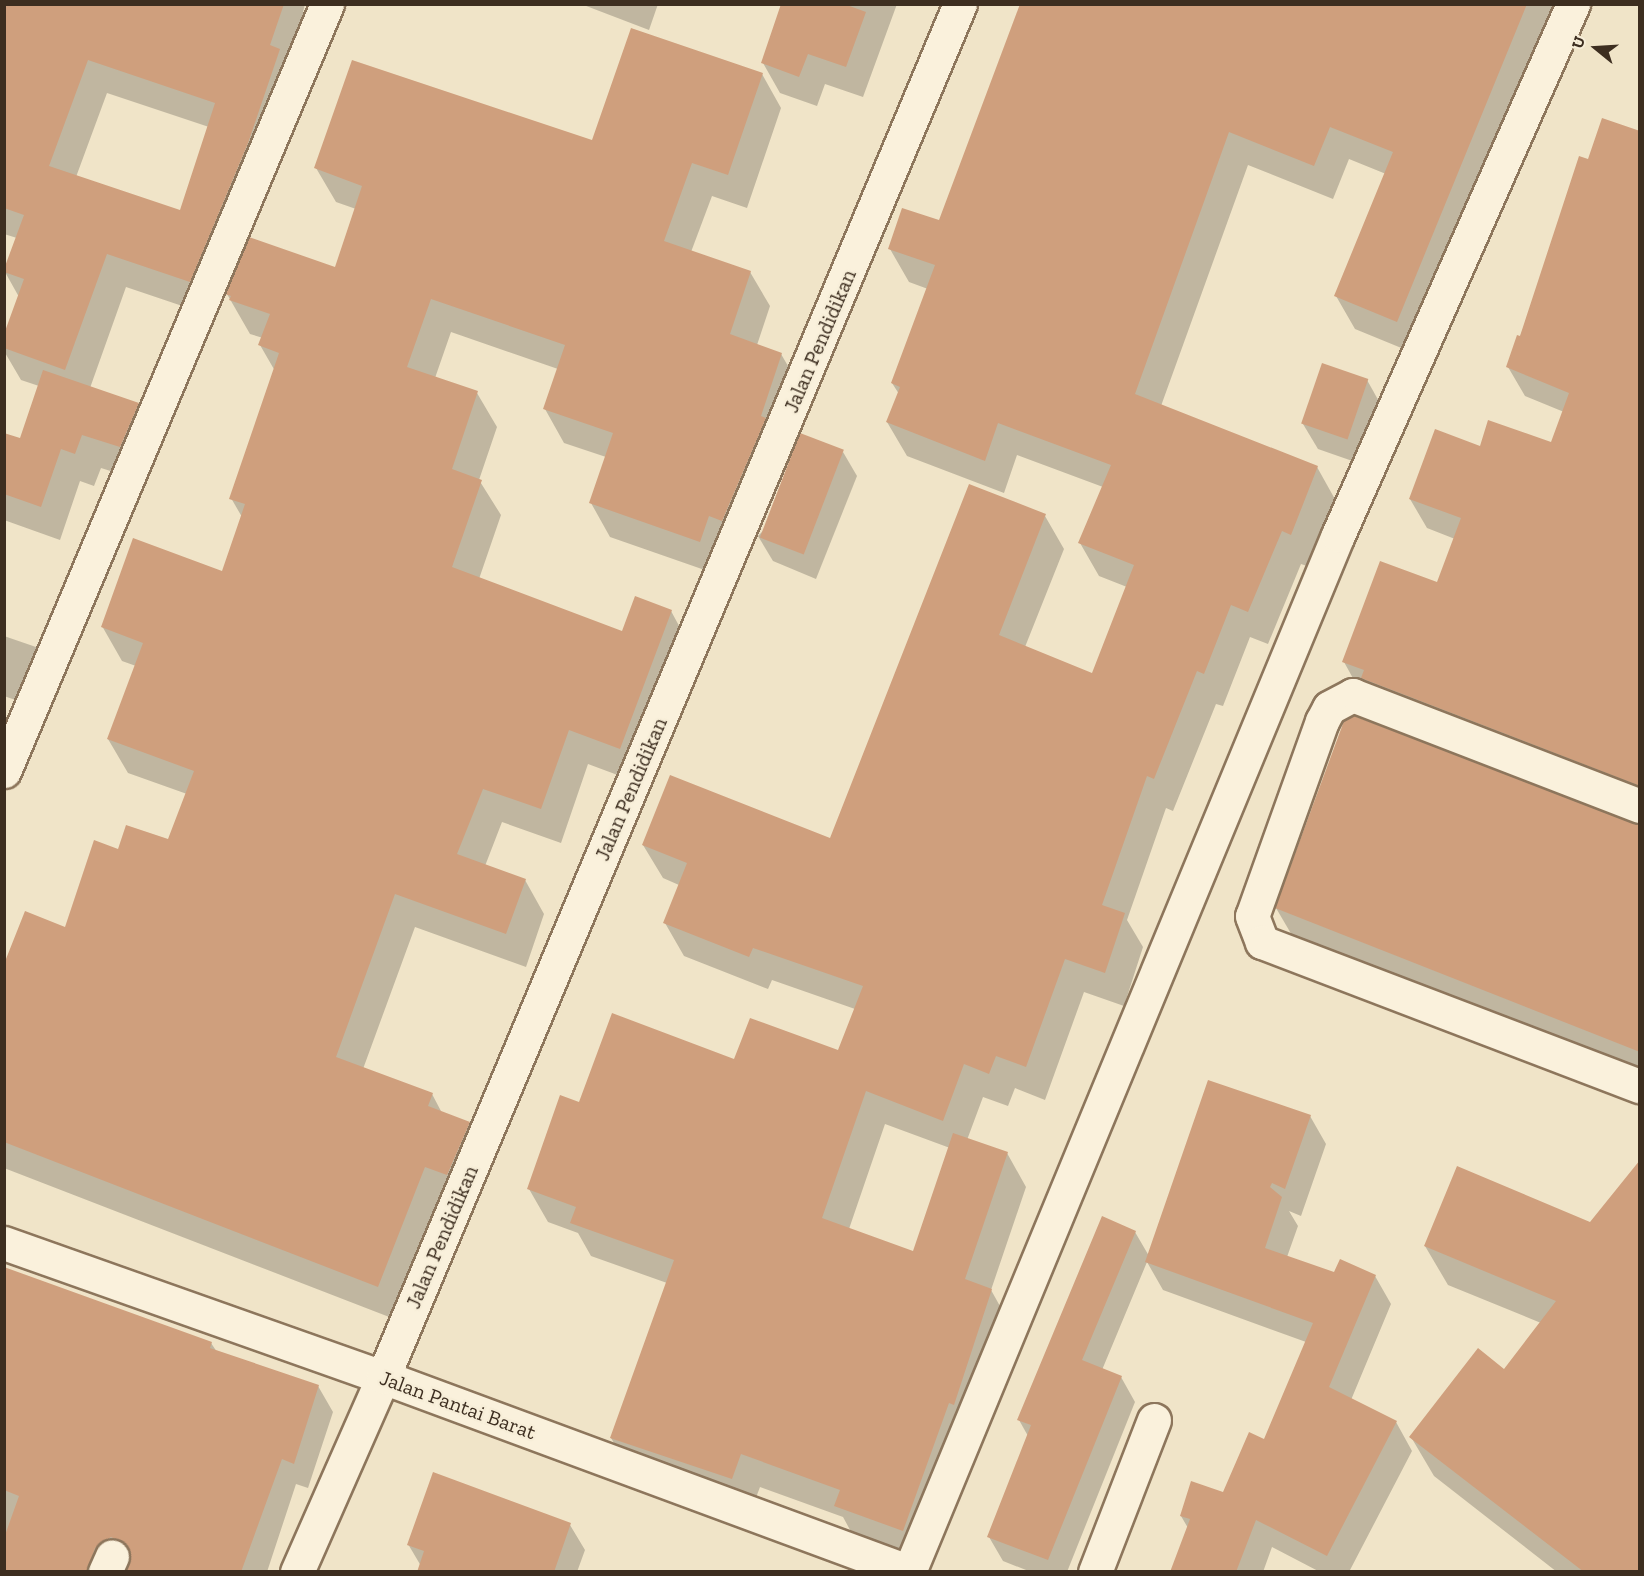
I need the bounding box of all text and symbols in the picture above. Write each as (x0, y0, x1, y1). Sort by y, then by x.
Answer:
north arrow (1566, 18, 1626, 78)
text: U (1568, 34, 1589, 51)
street label: Jalan Pendidikan (778, 266, 862, 416)
street label: Jalan Pendidikan (589, 714, 673, 864)
street label: Jalan Pendidikan (400, 1162, 484, 1312)
street label: Jalan Pantai Barat (377, 1365, 539, 1445)

